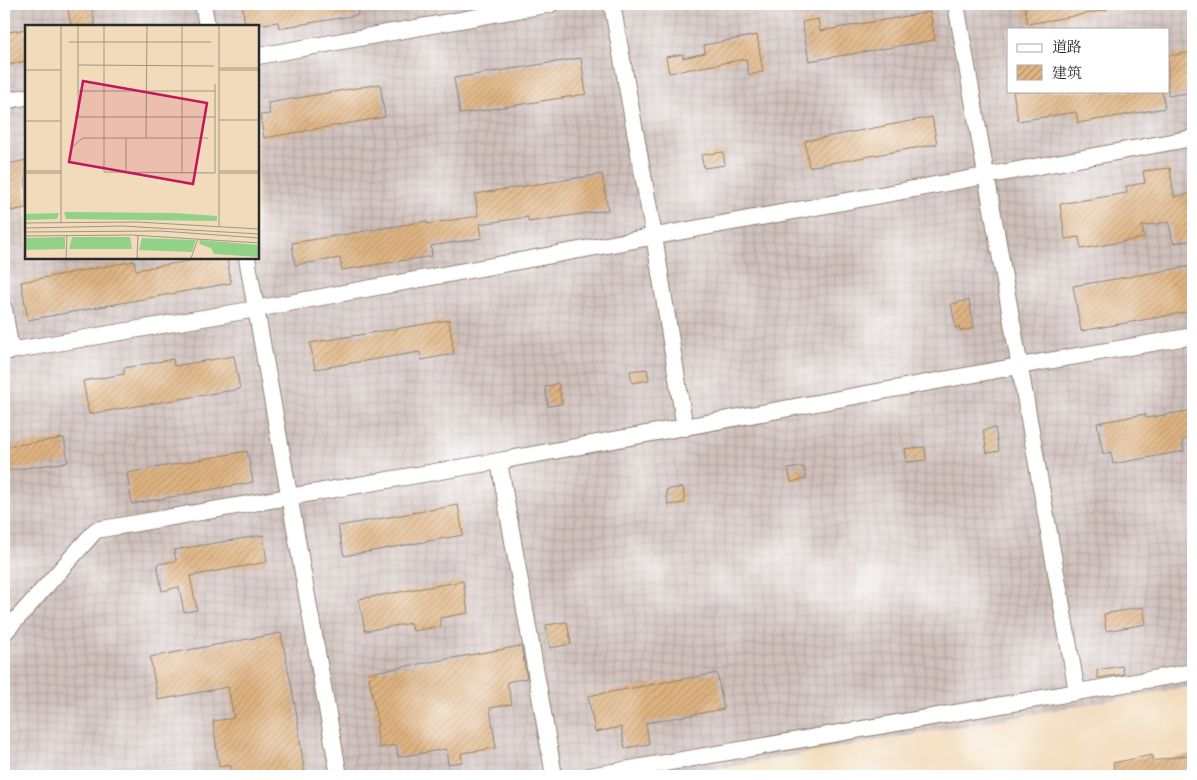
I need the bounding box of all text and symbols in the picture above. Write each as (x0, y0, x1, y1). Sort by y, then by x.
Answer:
inset map (25, 25, 259, 259)
legend (1007, 28, 1170, 92)
text: 道路 (1052, 36, 1082, 57)
text: 建筑 (1052, 62, 1082, 83)

